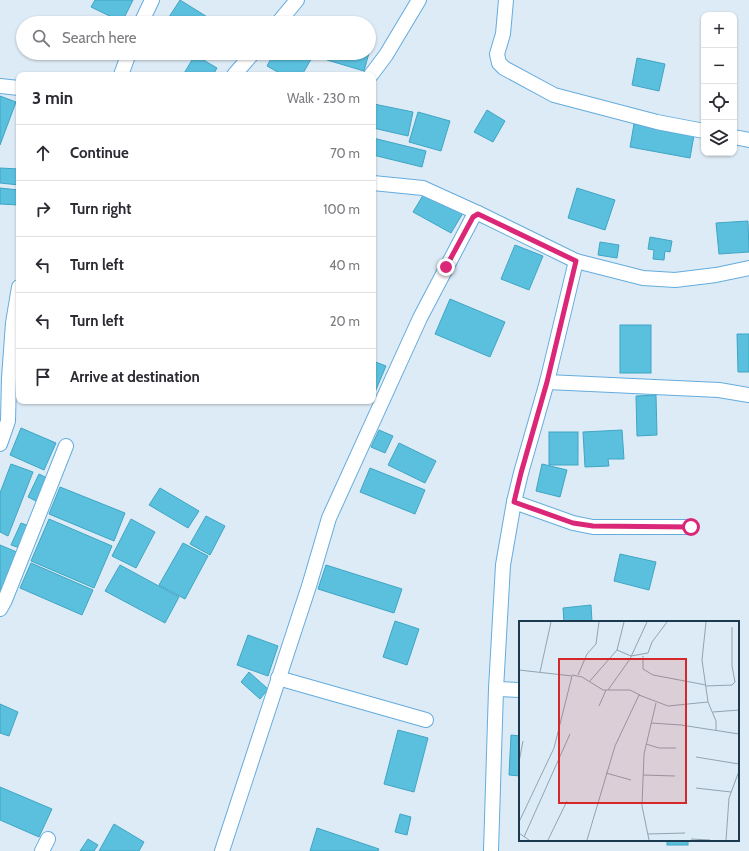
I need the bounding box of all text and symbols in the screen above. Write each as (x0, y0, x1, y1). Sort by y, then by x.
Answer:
map controls (701, 12, 737, 156)
button: + (701, 12, 737, 48)
search box (16, 16, 376, 60)
icon: search (30, 27, 52, 49)
text: Search here (62, 29, 137, 47)
button: − (701, 48, 737, 84)
button: locate (701, 84, 737, 120)
text: 3 min (32, 88, 73, 108)
text: Walk · 230 m (287, 90, 360, 106)
button: layers (701, 120, 737, 156)
icon: ahead (32, 142, 54, 164)
text: Continue (70, 144, 129, 162)
text: 70 m (330, 145, 360, 161)
icon: right (32, 198, 54, 220)
text: Turn right (70, 200, 131, 218)
text: 100 m (323, 201, 360, 217)
icon: left (32, 254, 54, 276)
text: Turn left (70, 256, 124, 274)
text: 40 m (329, 257, 360, 273)
route end (437, 258, 455, 276)
icon: left (32, 310, 54, 332)
text: Turn left (70, 312, 124, 330)
text: 20 m (330, 313, 360, 329)
icon: arrive (32, 366, 54, 388)
text: Arrive at destination (70, 368, 200, 386)
route start (682, 518, 700, 536)
inset map (519, 621, 739, 841)

